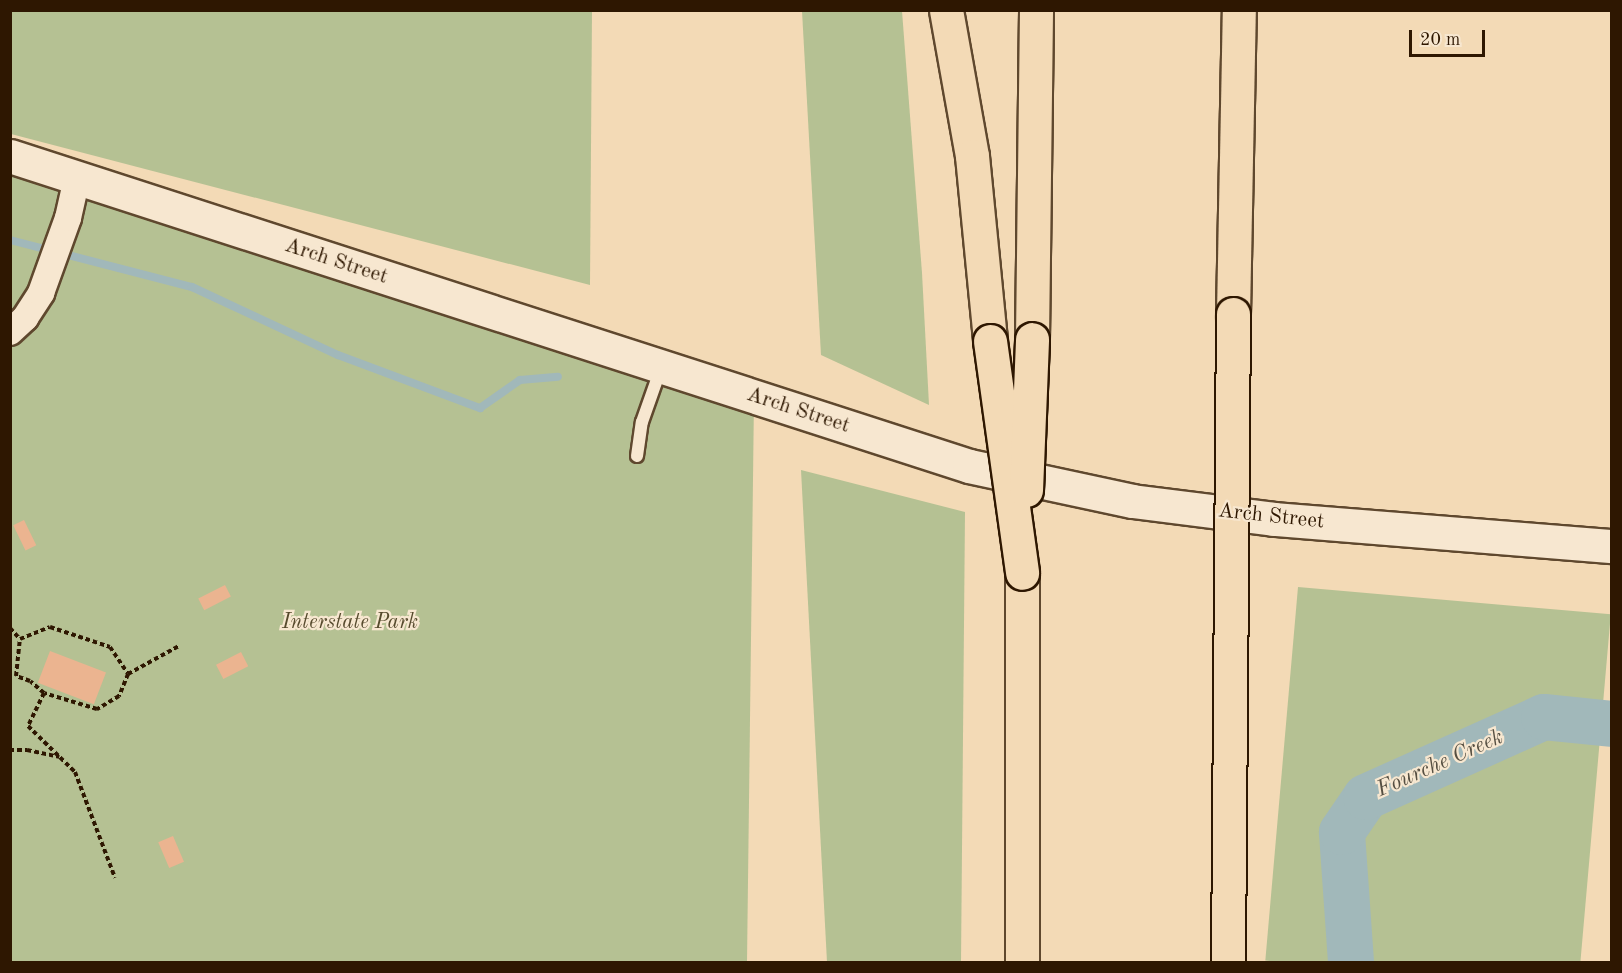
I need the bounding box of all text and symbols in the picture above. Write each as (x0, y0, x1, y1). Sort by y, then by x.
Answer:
scale bar (1412, 18, 1488, 56)
text: 20 m (1420, 31, 1460, 49)
street label: Arch Street (281, 234, 391, 290)
street label: Arch Street (743, 383, 853, 439)
street label: Arch Street (1217, 499, 1325, 535)
park label: Interstate Park (282, 610, 418, 636)
water label: Fourche Creek (1373, 724, 1507, 804)

